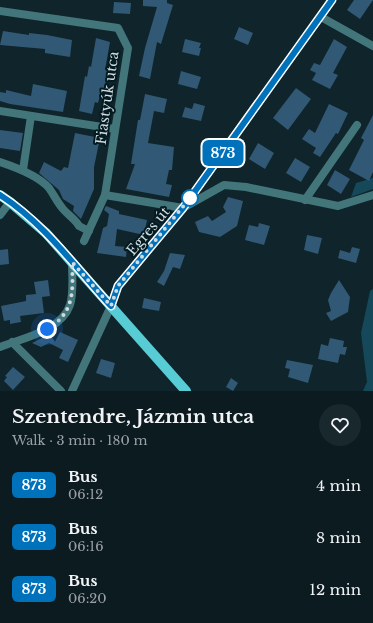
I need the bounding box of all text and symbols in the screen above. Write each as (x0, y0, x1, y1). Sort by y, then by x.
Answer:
street label: Fiastyúk utca (92, 50, 123, 146)
line badge: 873 (200, 140, 246, 166)
text: 873 (210, 144, 236, 162)
unlabelled marker (181, 189, 199, 207)
street label: Egres út (122, 202, 174, 259)
your location (37, 319, 57, 339)
button: heart (319, 404, 361, 446)
text: Szentendre, Jázmin utca (12, 405, 254, 428)
text: Walk · 3 min · 180 m (12, 432, 147, 449)
text: Bus (68, 467, 98, 486)
text: 873 (21, 476, 47, 494)
text: 4 min (316, 476, 361, 495)
text: 06:12 (68, 486, 103, 503)
text: Bus (68, 519, 98, 538)
text: 873 (21, 528, 47, 546)
text: 8 min (316, 528, 361, 547)
text: 06:16 (68, 538, 104, 555)
text: Bus (68, 571, 98, 590)
text: 873 (21, 580, 47, 598)
text: 12 min (309, 580, 361, 599)
text: 06:20 (68, 590, 107, 607)

